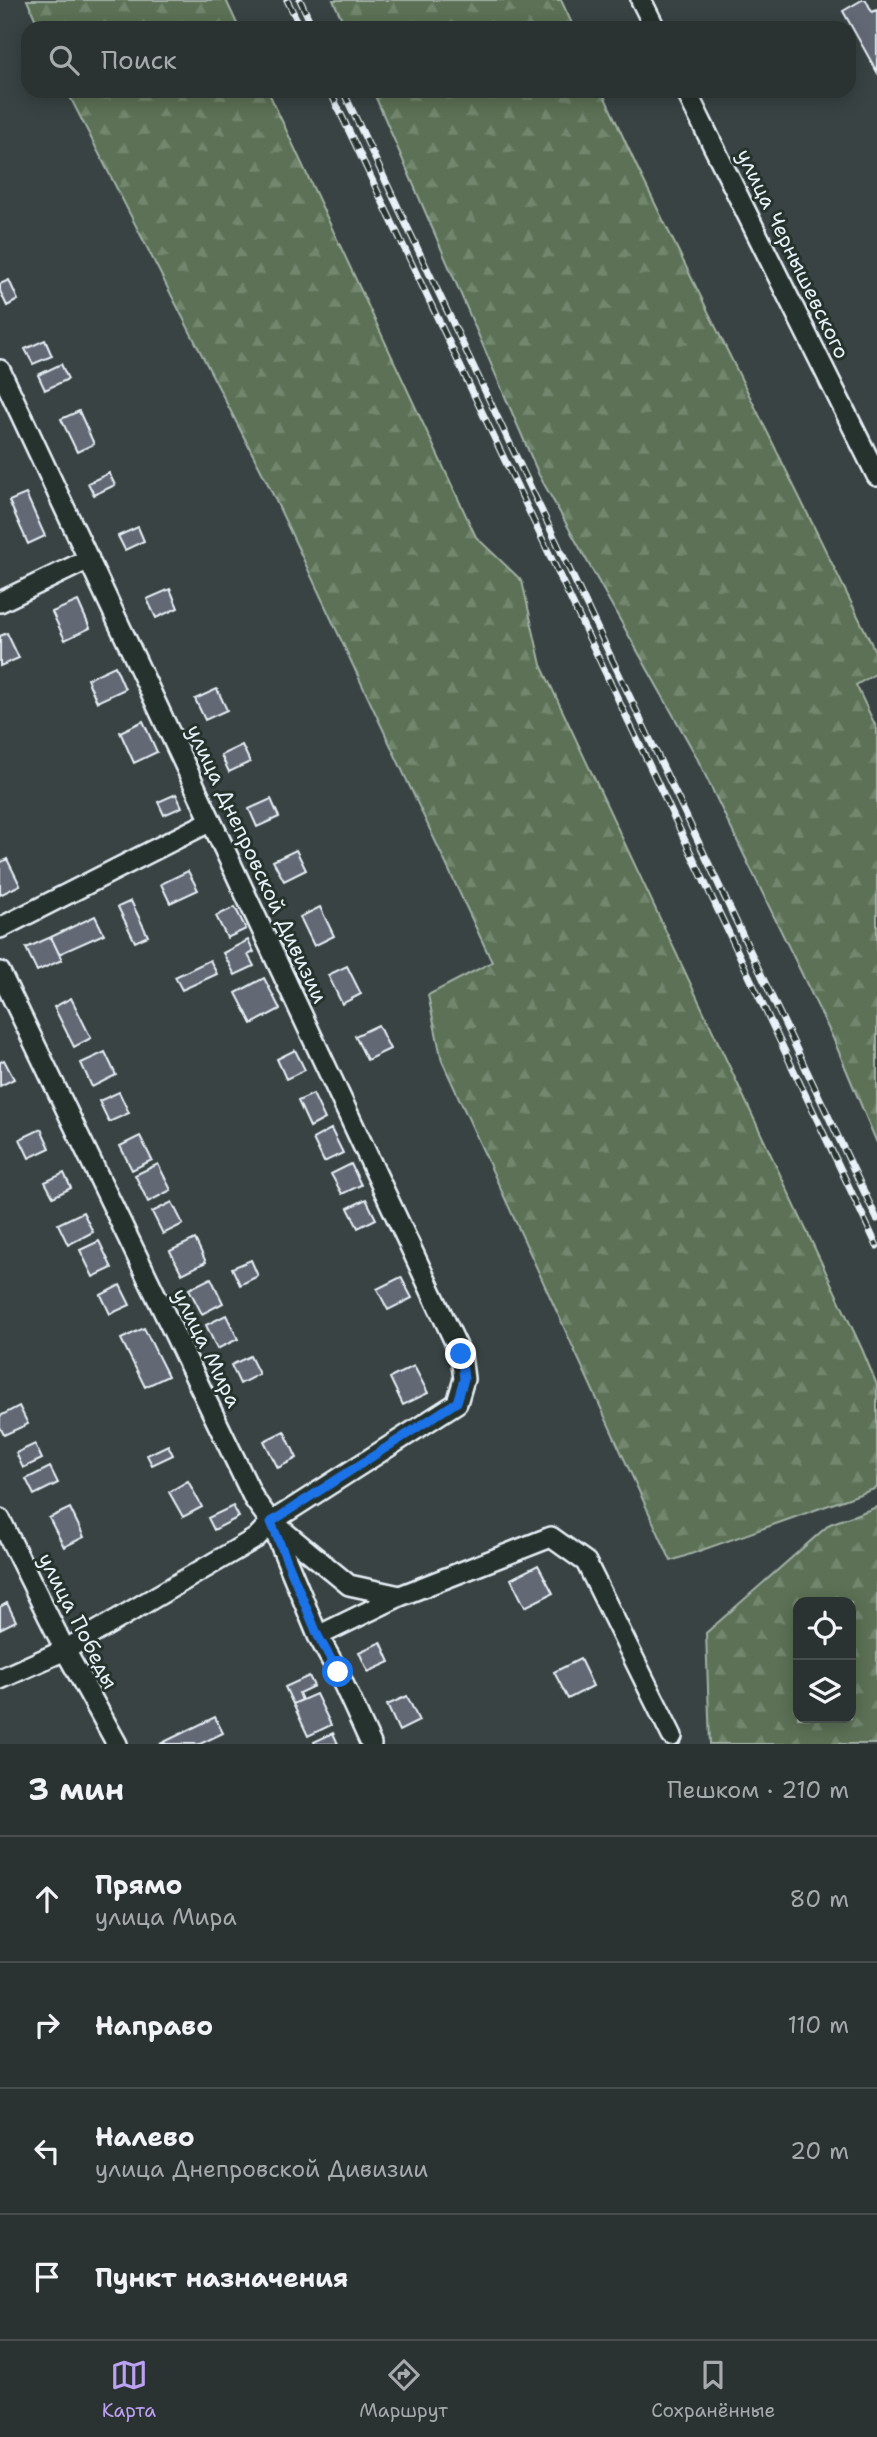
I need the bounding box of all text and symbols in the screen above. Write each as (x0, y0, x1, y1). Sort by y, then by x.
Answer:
search box (21, 21, 856, 98)
icon: search (45, 41, 83, 79)
text: Поиск (101, 42, 177, 77)
street label: улица Чернышевского (730, 144, 856, 364)
street label: улица Днепровской Дивизии (180, 720, 334, 1008)
street label: улица Мира (166, 1284, 248, 1412)
route end (445, 1338, 476, 1369)
street label: улица Победы (32, 1548, 124, 1694)
map controls (793, 1597, 856, 1723)
button: locate (793, 1597, 856, 1660)
route start (322, 1656, 353, 1687)
button: layers (793, 1660, 856, 1723)
text: 3 мин (28, 1769, 124, 1810)
text: Пешком · 210 m (667, 1775, 849, 1805)
text: Прямо (95, 1867, 183, 1902)
icon: ahead (28, 1880, 66, 1918)
text: 80 m (790, 1884, 849, 1914)
text: улица Мира (95, 1902, 237, 1932)
icon: right (28, 2006, 66, 2044)
text: Направо (95, 2008, 213, 2043)
text: 110 m (787, 2010, 849, 2040)
text: Налево (95, 2119, 195, 2154)
icon: left (28, 2132, 66, 2170)
text: 20 m (790, 2136, 849, 2166)
text: улица Днепровской Дивизии (95, 2154, 428, 2184)
icon: arrive (28, 2258, 66, 2296)
text: Пункт назначения (95, 2260, 348, 2295)
tab: Карта (102, 2356, 156, 2423)
tab: Маршрут (359, 2356, 448, 2423)
tab: Сохранённые (651, 2356, 775, 2423)

